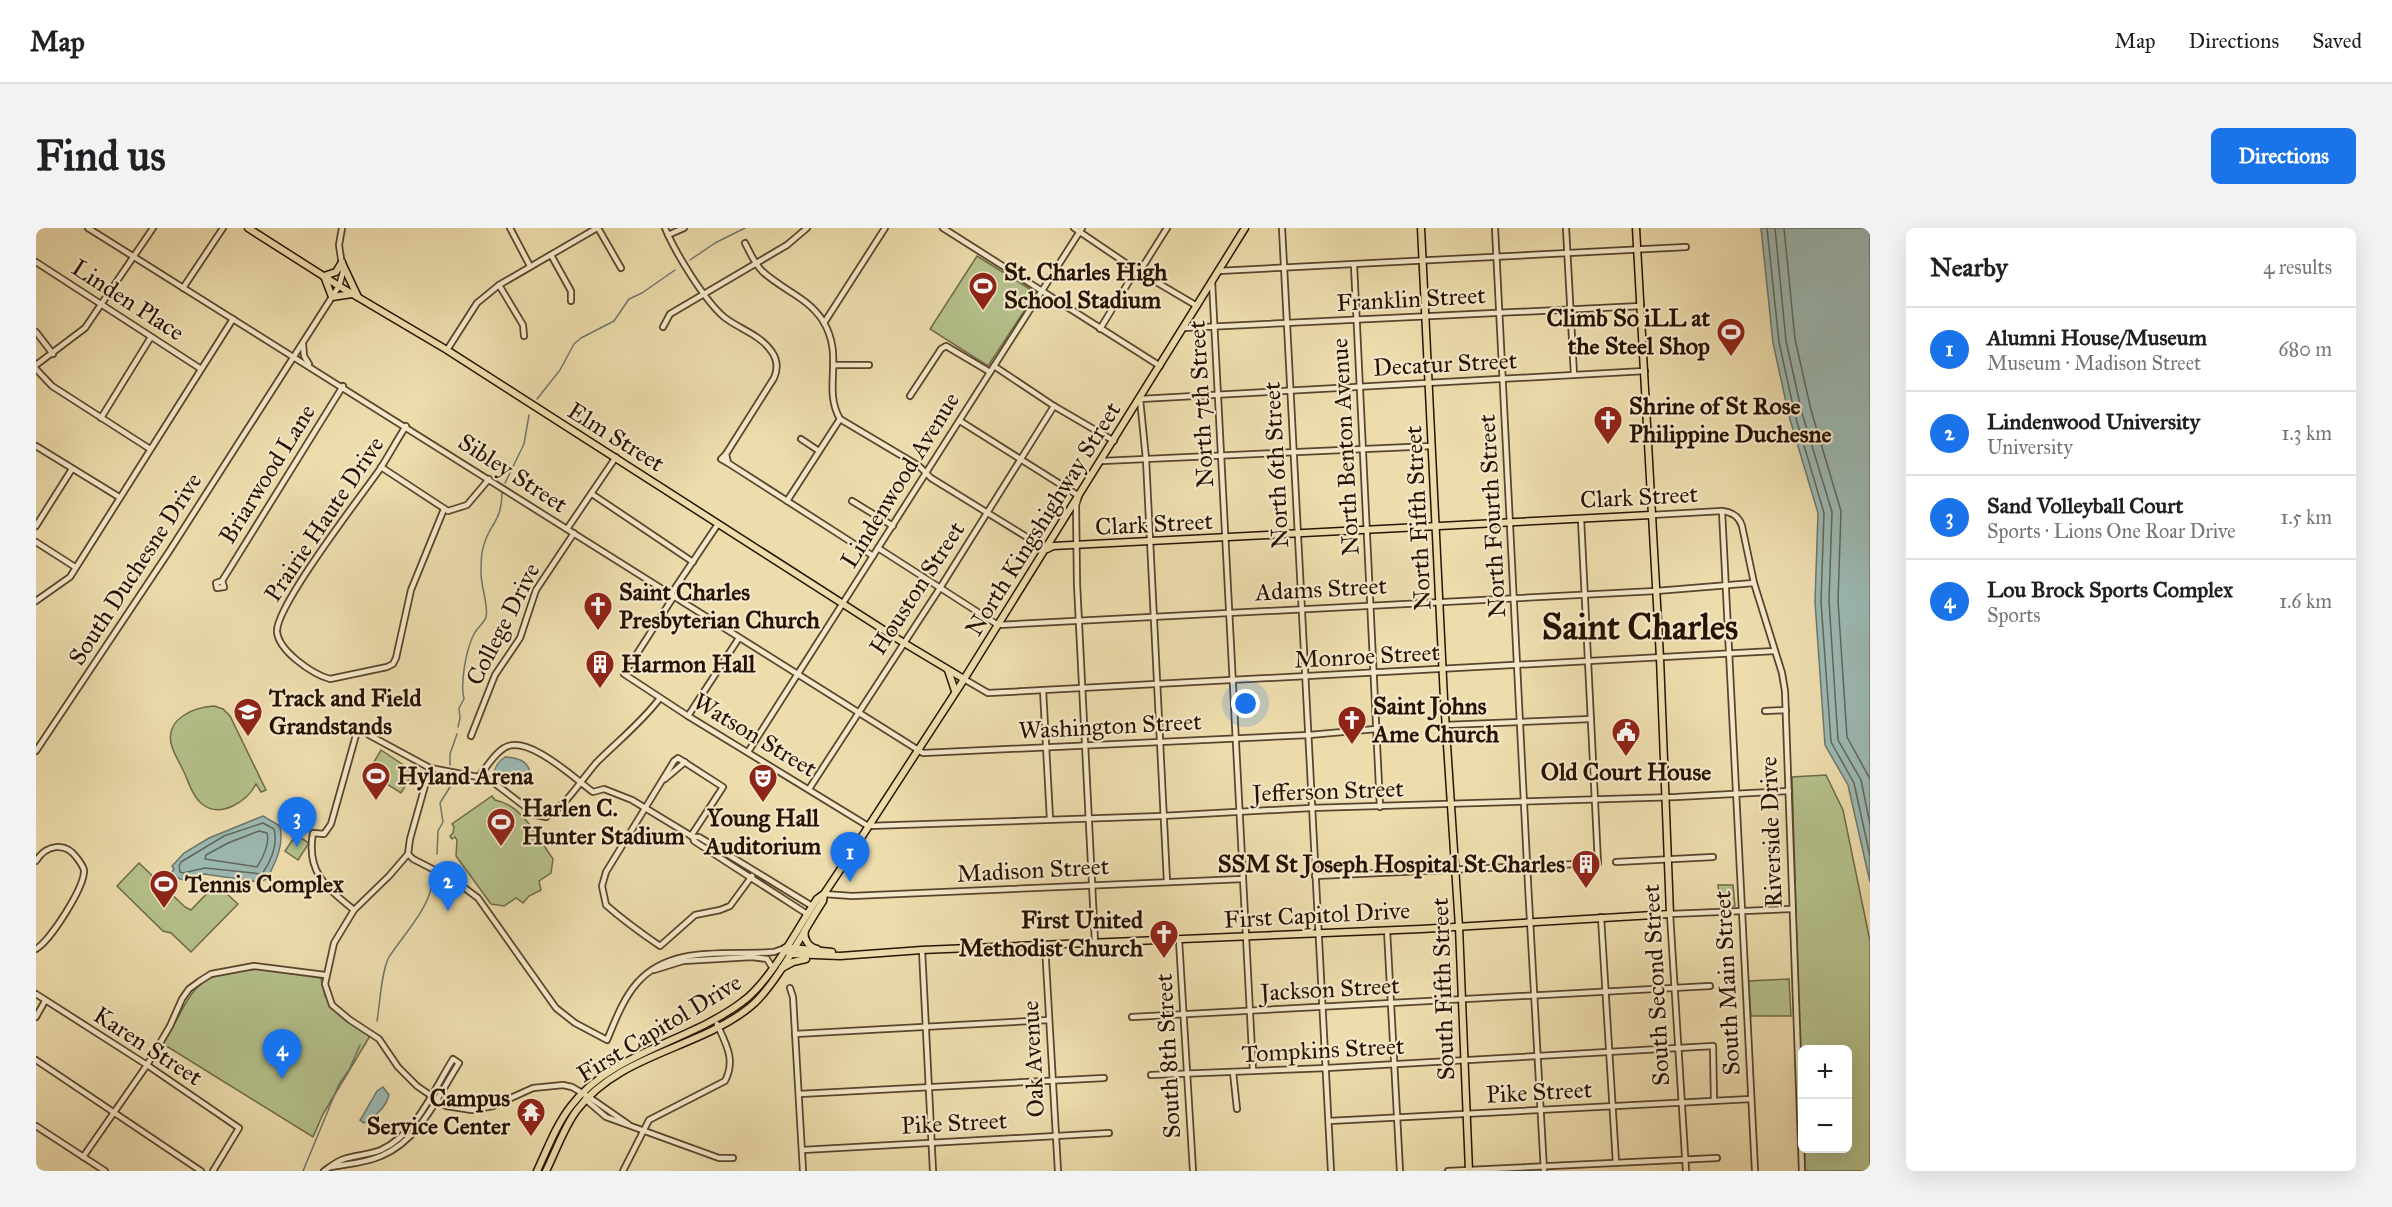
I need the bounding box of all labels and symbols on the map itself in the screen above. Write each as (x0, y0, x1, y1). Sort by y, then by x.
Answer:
street label: Linden Place (66, 253, 190, 347)
place label: St. Charles High School Stadium (1004, 257, 1168, 315)
sports icon: St. Charles High School Stadium (967, 270, 999, 312)
street label: Franklin Street (1336, 280, 1487, 318)
place label: Climb So iLL at the Steel Shop (1547, 303, 1710, 361)
sports icon: Climb So iLL at the Steel Shop (1715, 316, 1747, 358)
street label: North 7th Street (1182, 319, 1220, 488)
street label: North Benton Avenue (1324, 337, 1366, 557)
street label: Decatur Street (1372, 345, 1518, 383)
street label: North 6th Street (1257, 380, 1295, 549)
street label: Lindenwood Avenue (834, 387, 966, 573)
place label: Shrine of St Rose Philippine Duchesne (1629, 391, 1831, 449)
street label: Elm Street (562, 395, 670, 479)
street label: North Kingshighway Street (959, 396, 1128, 642)
street label: Briarwood Lane (212, 399, 322, 549)
church icon: Shrine of St Rose Philippine Duchesne (1592, 404, 1624, 446)
street label: North Fourth Street (1472, 413, 1512, 619)
street label: North Fifth Street (1398, 424, 1438, 611)
street label: Sibley Street (453, 427, 574, 520)
street label: Prairie Haute Drive (258, 431, 390, 607)
street label: South Duchesne Drive (62, 467, 208, 671)
street label: Clark Street (1579, 479, 1699, 515)
street label: Clark Street (1094, 506, 1214, 542)
street label: Houston Street (863, 515, 971, 660)
street label: College Drive (459, 558, 547, 690)
street label: Adams Street (1253, 571, 1388, 607)
place label: Saint Charles Presbyterian Church (619, 577, 821, 635)
church icon: Saint Charles Presbyterian Church (582, 590, 614, 632)
district label: Saint Charles (1542, 605, 1738, 649)
street label: Monroe Street (1293, 637, 1441, 675)
building icon: Harmon Hall (584, 648, 616, 690)
place label: Harmon Hall (621, 649, 756, 679)
place label: Track and Field Grandstands (268, 683, 422, 741)
street label: Watson Street (688, 686, 823, 784)
your location (1231, 689, 1260, 718)
place label: Saint Johns Ame Church (1371, 691, 1500, 749)
school or university icon: Track and Field Grandstands (232, 696, 264, 738)
church icon: Saint Johns Ame Church (1336, 704, 1368, 746)
street label: Washington Street (1018, 706, 1203, 746)
public building icon: Old Court House (1610, 716, 1642, 758)
street label: Riverside Drive (1753, 756, 1789, 908)
place label: Old Court House (1541, 757, 1711, 787)
sports icon: Hyland Arena (360, 760, 392, 802)
place label: Hyland Arena (397, 761, 534, 791)
theatre icon: Young Hall Auditorium (747, 762, 779, 804)
street label: Jefferson Street (1249, 773, 1405, 809)
place label: Harlen C. Hunter Stadium (522, 793, 686, 851)
pin: 3 (278, 798, 316, 847)
place label: Young Hall Auditorium (703, 803, 822, 861)
sports icon: Harlen C. Hunter Stadium (485, 806, 517, 848)
pin: 1 (830, 832, 870, 882)
building icon: SSM St Joseph Hospital St Charles (1570, 848, 1602, 890)
place label: SSM St Joseph Hospital St Charles (1218, 849, 1565, 879)
street label: Madison Street (956, 851, 1110, 889)
pin: 2 (428, 862, 468, 911)
sports icon: Tennis Complex (148, 868, 180, 910)
place label: Tennis Complex (184, 869, 344, 899)
street label: South Second Street (1636, 883, 1676, 1087)
street label: South Main Street (1707, 889, 1747, 1076)
street label: First Capitol Drive (1223, 895, 1411, 935)
street label: South Fifth Street (1425, 897, 1461, 1081)
place label: First United Methodist Church (959, 905, 1144, 963)
church icon: First United Methodist Church (1148, 918, 1180, 960)
street label: First Capitol Drive (571, 967, 747, 1089)
street label: Jackson Street (1257, 970, 1401, 1008)
street label: South 8th Street (1149, 972, 1187, 1139)
street label: Karen Street (88, 1000, 208, 1093)
street label: Oak Avenue (1015, 1000, 1051, 1118)
pin: 4 (262, 1030, 302, 1079)
street label: Tompkins Street (1241, 1031, 1406, 1069)
street label: Pike Street (1485, 1074, 1593, 1110)
place label: Campus Service Center (367, 1083, 511, 1141)
temple icon: Campus Service Center (515, 1096, 547, 1138)
street label: Pike Street (900, 1105, 1008, 1141)

